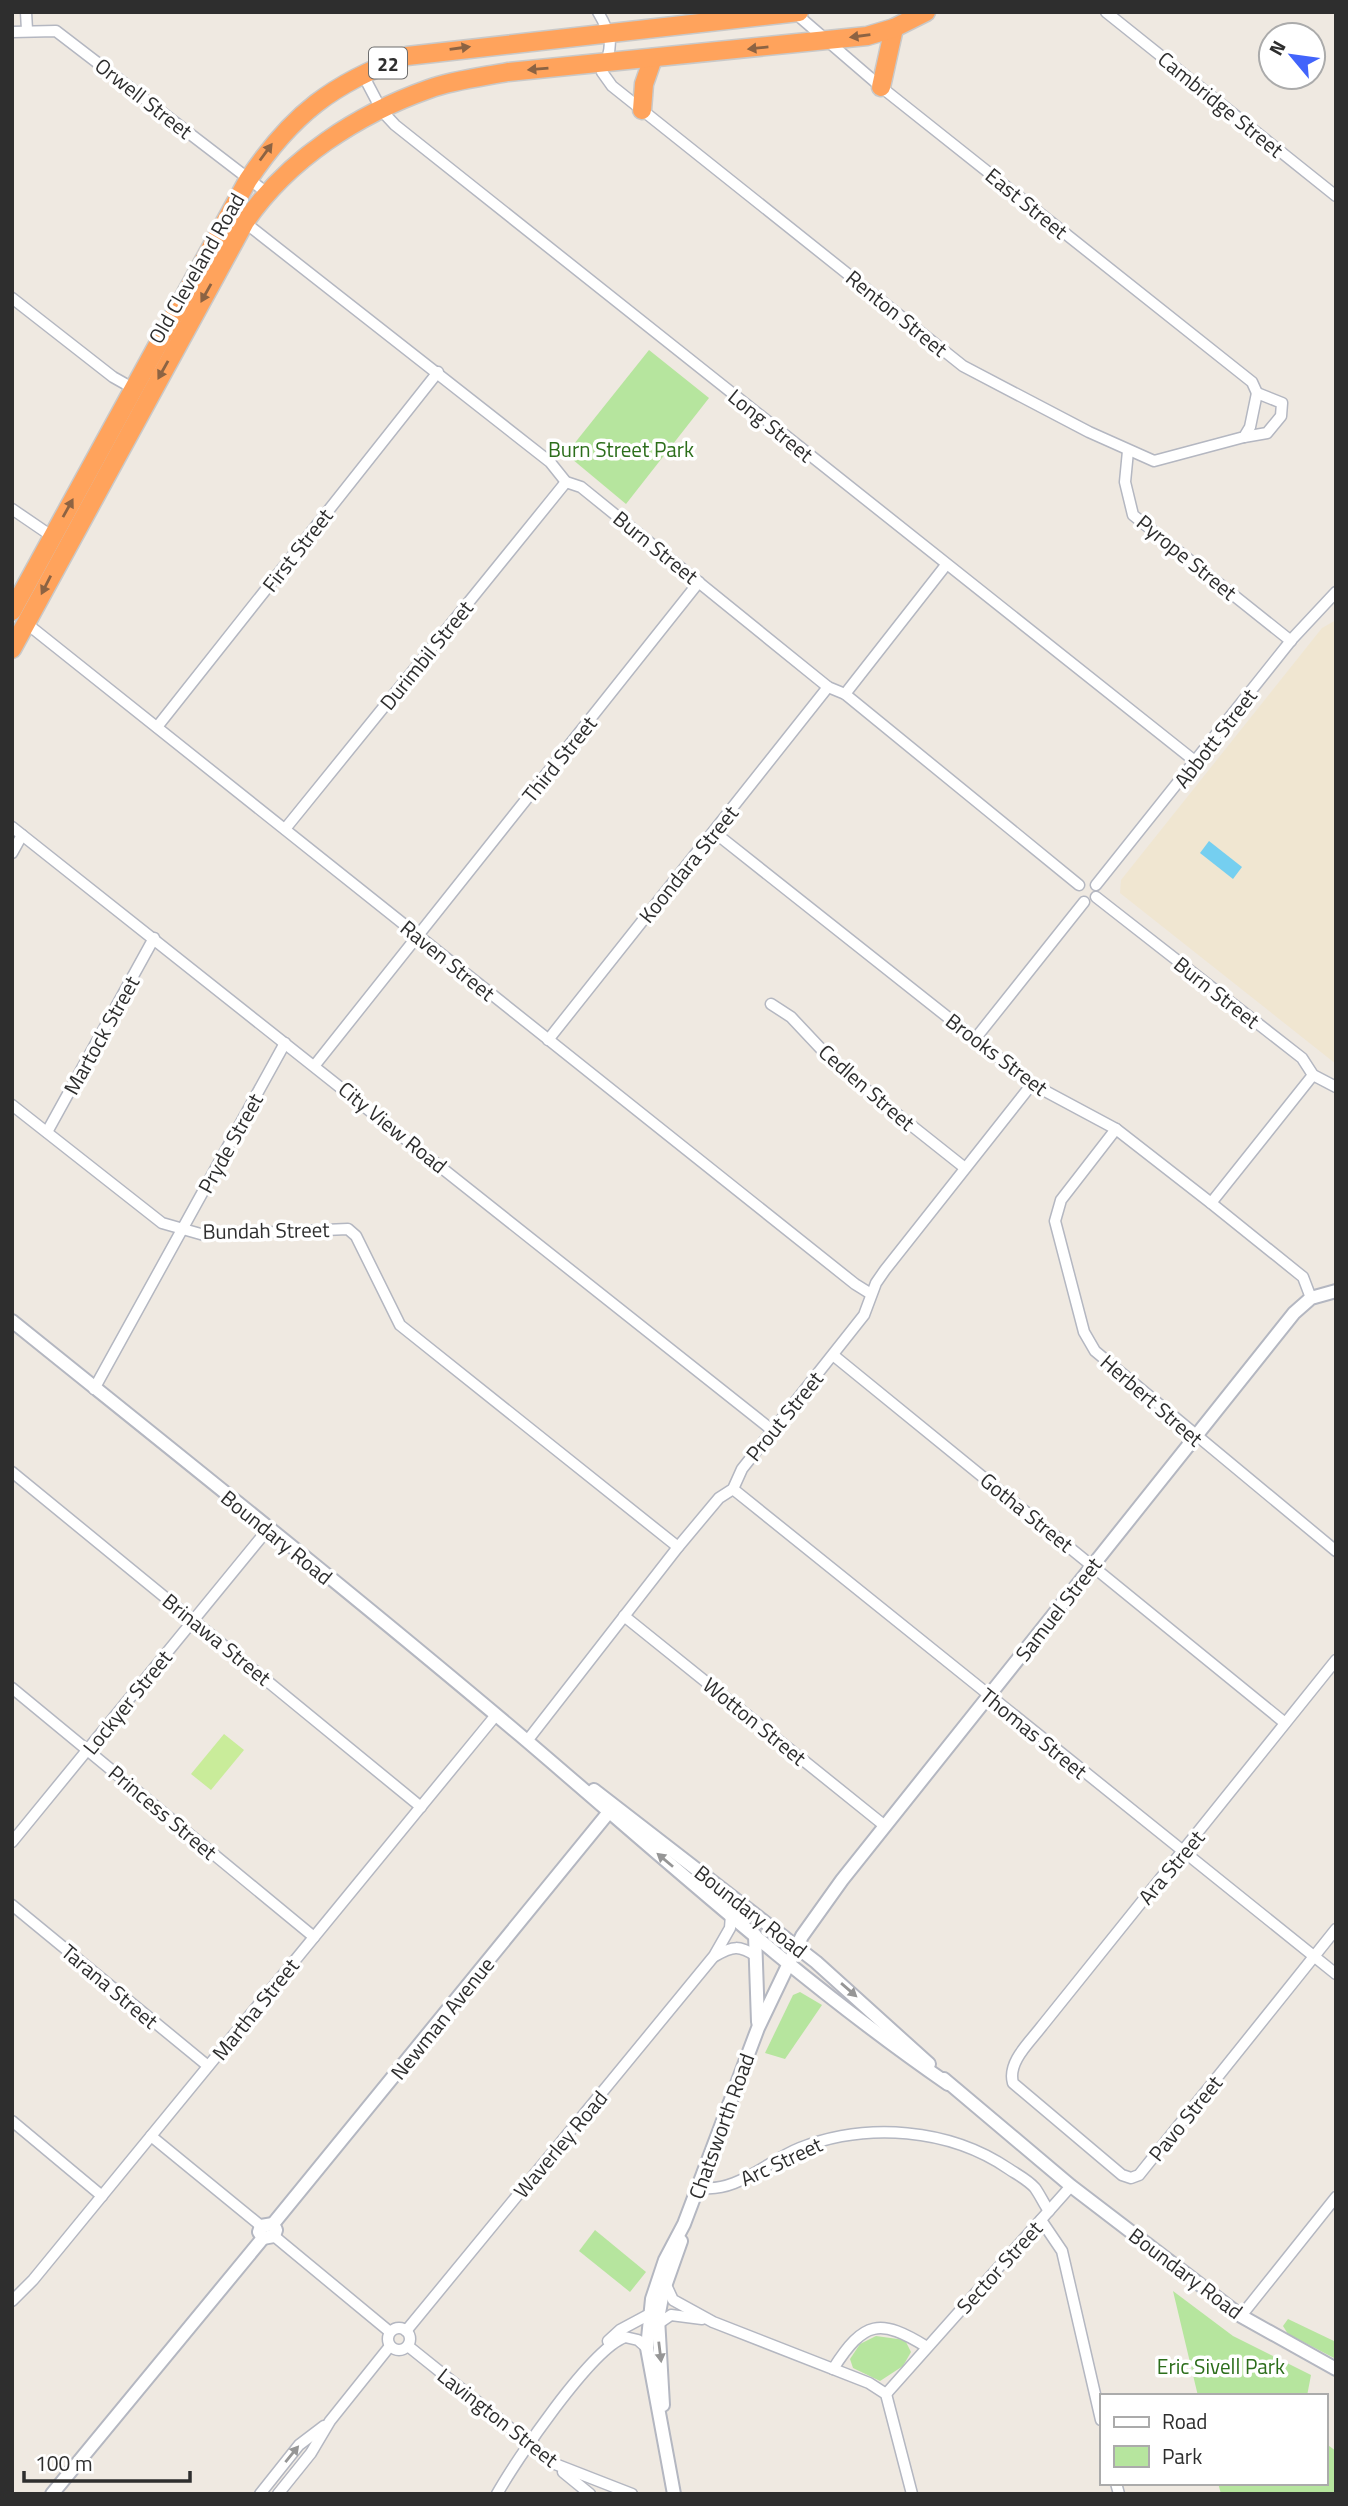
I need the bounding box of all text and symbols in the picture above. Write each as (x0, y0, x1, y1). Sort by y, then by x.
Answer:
north arrow (1257, 21, 1327, 91)
one-way arrow (849, 31, 871, 42)
text: N (1261, 35, 1293, 60)
one-way arrow (449, 42, 471, 53)
one-way arrow (747, 42, 769, 53)
street label: Cambridge Street (1151, 43, 1291, 165)
road number: 22 (369, 48, 407, 78)
street label: Orwell Street (88, 50, 200, 147)
one-way arrow (527, 64, 549, 75)
one-way arrow (259, 144, 274, 162)
street label: East Street (979, 160, 1076, 247)
street label: Old Cleveland Road (140, 187, 252, 349)
street label: Renton Street (839, 262, 955, 365)
one-way arrow (200, 283, 211, 303)
one-way arrow (157, 360, 169, 380)
street label: Long Street (721, 381, 821, 470)
park label: Burn Street Park (548, 433, 694, 465)
one-way arrow (62, 498, 74, 518)
street label: First Street (254, 501, 340, 599)
street label: Burn Street (607, 503, 706, 592)
street label: Pyrope Street (1130, 506, 1245, 608)
one-way arrow (40, 575, 51, 595)
street label: Durimbil Street (372, 593, 481, 717)
street label: Abbott Street (1166, 681, 1265, 795)
street label: Third Street (514, 708, 604, 809)
street label: Koondara Street (630, 798, 746, 930)
street label: Raven Street (394, 912, 503, 1009)
street label: Burn Street (1167, 948, 1267, 1036)
street label: Martock Street (55, 969, 147, 1100)
street label: Brooks Street (939, 1005, 1055, 1103)
street label: Cedlen Street (812, 1036, 923, 1138)
street label: City View Road (332, 1073, 454, 1181)
street label: Pryde Street (189, 1087, 271, 1199)
street label: Bundah Street (202, 1213, 330, 1247)
street label: Herbert Street (1094, 1346, 1211, 1454)
street label: Prout Street (738, 1364, 831, 1468)
street label: Gotha Street (973, 1464, 1081, 1560)
street label: Boundary Road (214, 1482, 340, 1592)
street label: Samuel Street (1007, 1549, 1109, 1668)
street label: Brinawa Street (156, 1585, 279, 1693)
street label: Lockyer Street (75, 1642, 180, 1761)
street label: Wotton Street (696, 1669, 814, 1773)
street label: Thomas Street (973, 1680, 1095, 1787)
street label: Princess Street (102, 1757, 225, 1868)
street label: Ara Street (1130, 1822, 1212, 1911)
one-way arrow (657, 1852, 675, 1867)
street label: Boundary Road (688, 1857, 814, 1965)
street label: Tarana Street (55, 1936, 166, 2037)
street label: Newman Avenue (382, 1950, 502, 2086)
street label: Martha Street (204, 1951, 307, 2067)
one-way arrow (840, 1982, 858, 1998)
street label: Chatsworth Road (680, 2049, 762, 2203)
street label: Pavo Street (1140, 2068, 1230, 2168)
street label: Waverley Road (505, 2083, 615, 2205)
street label: Arc Street (735, 2128, 828, 2194)
street label: Sector Street (948, 2213, 1050, 2321)
street label: Boundary Road (1122, 2219, 1250, 2327)
one-way arrow (654, 2342, 665, 2364)
park label: Eric Sivell Park (1157, 2350, 1285, 2382)
street label: Lavington Street (431, 2360, 566, 2475)
legend (1100, 2394, 1327, 2485)
text: Road (1162, 2405, 1207, 2437)
scale bar (24, 2440, 191, 2484)
text: Park (1162, 2440, 1202, 2472)
one-way arrow (284, 2446, 299, 2464)
text: 100 m (35, 2447, 92, 2479)

